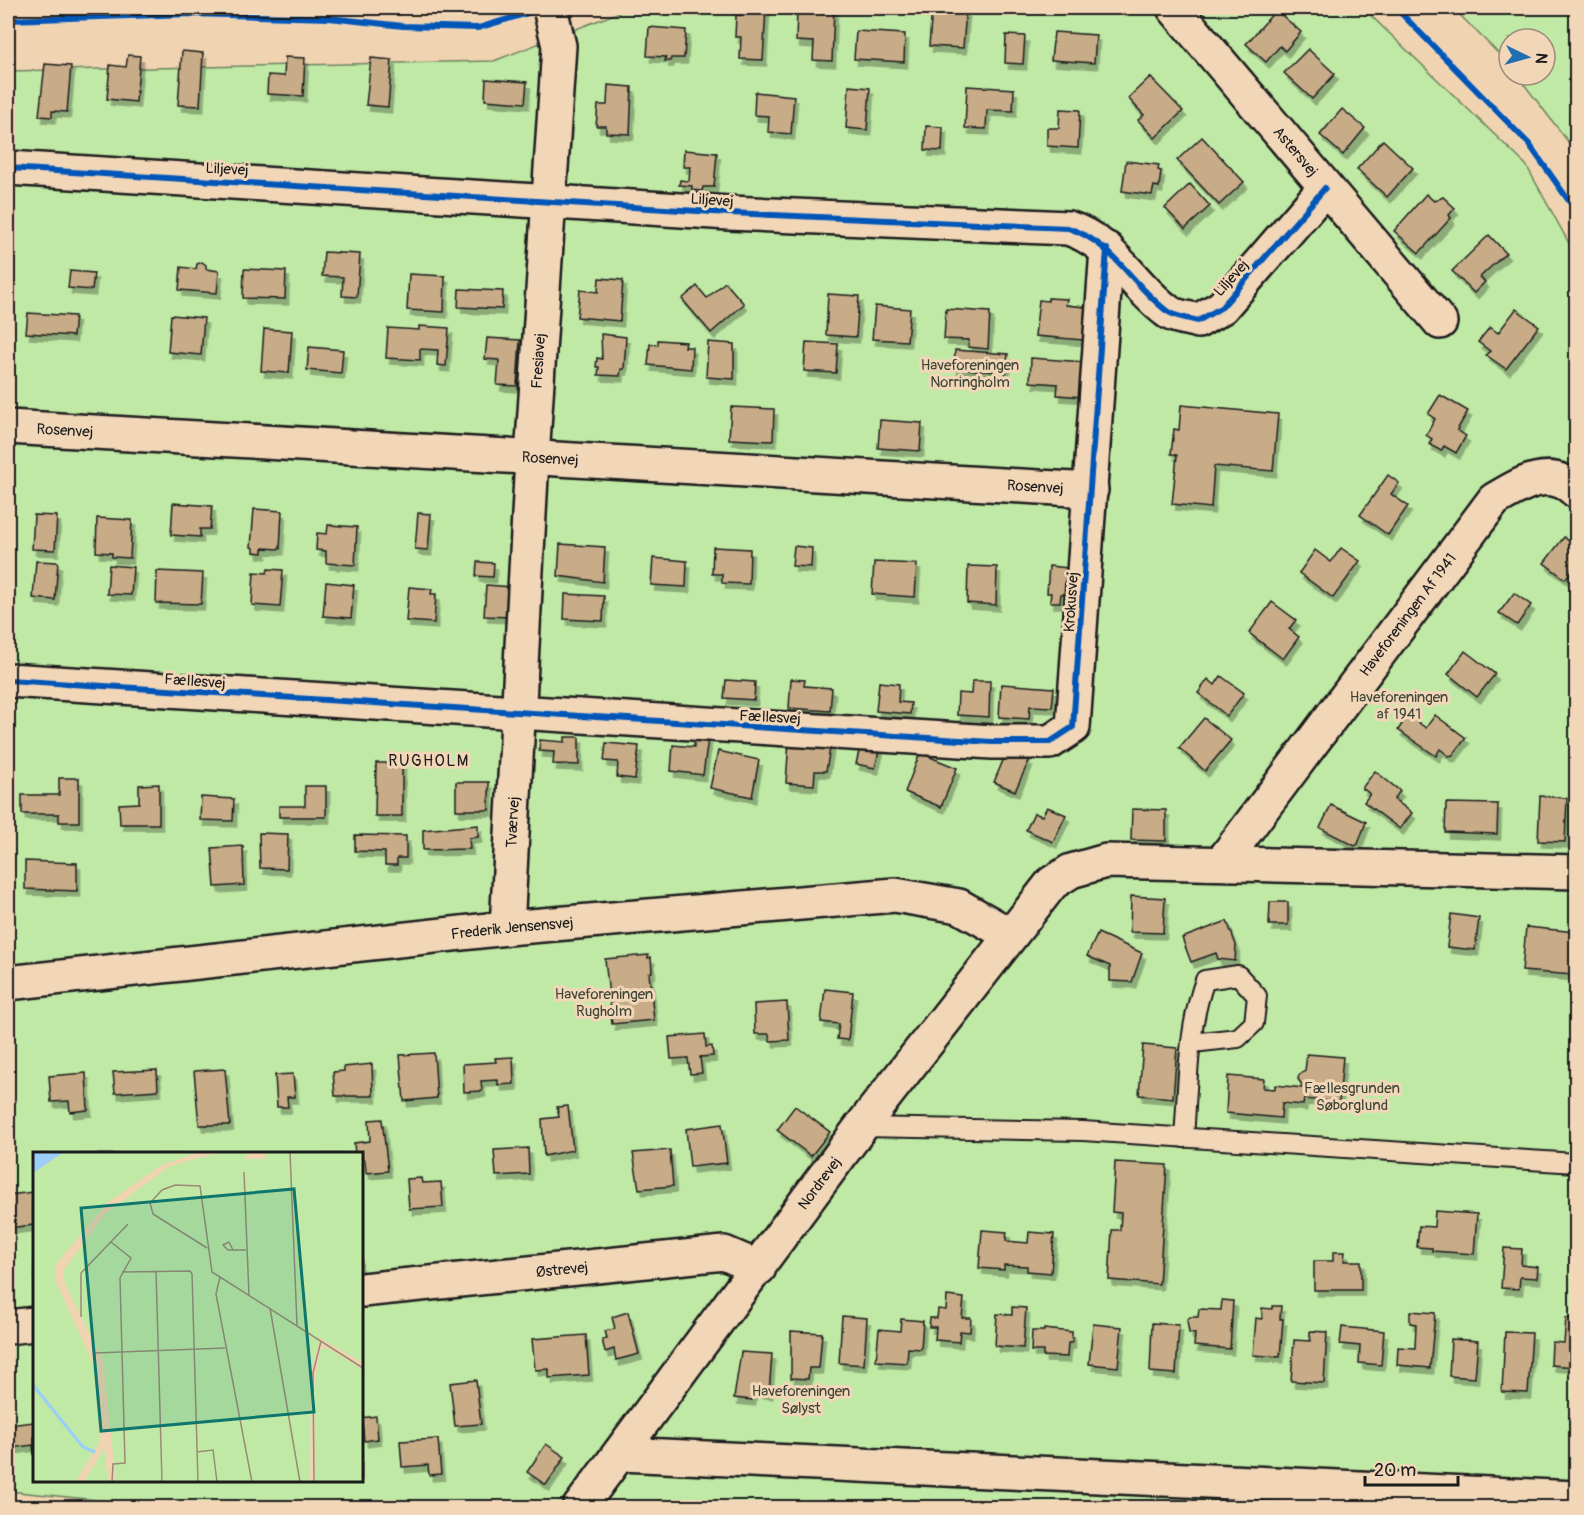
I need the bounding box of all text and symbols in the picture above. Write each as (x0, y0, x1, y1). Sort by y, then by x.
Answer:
north arrow (1497, 27, 1557, 87)
text: N (1530, 52, 1551, 65)
street label: Astersvej (1269, 123, 1322, 181)
street label: Liljevej (205, 159, 249, 180)
street label: Liljevej (690, 190, 734, 211)
street label: Liljevej (1210, 256, 1253, 301)
street label: Fresiavej (528, 333, 550, 389)
park label: Haveforeningen Norringholm (921, 356, 1019, 392)
street label: Rosenvej (36, 420, 94, 442)
street label: Rosenvej (521, 448, 579, 470)
street label: Rosenvej (1006, 476, 1064, 498)
street label: Haveforeningen Af 1941 (1356, 550, 1461, 680)
street label: Krokusvej (1060, 571, 1083, 633)
street label: Fællesvej (164, 670, 226, 693)
park label: Haveforeningen af 1941 (1350, 688, 1448, 724)
street label: Fællesvej (739, 706, 801, 729)
district label: RUGHOLM (388, 751, 470, 771)
street label: Tværvej (502, 796, 524, 848)
street label: Frederik Jensensvej (450, 913, 574, 944)
park label: Haveforeningen Rugholm (555, 985, 653, 1021)
park label: Fællesgrunden Søborglund (1304, 1079, 1400, 1115)
inset map (33, 1152, 363, 1482)
street label: Nordrevej (794, 1154, 845, 1214)
street label: Østrevej (535, 1258, 589, 1282)
park label: Haveforeningen Sølyst (752, 1382, 850, 1418)
scale bar (1365, 1449, 1458, 1487)
text: 20 m (1374, 1459, 1416, 1482)

